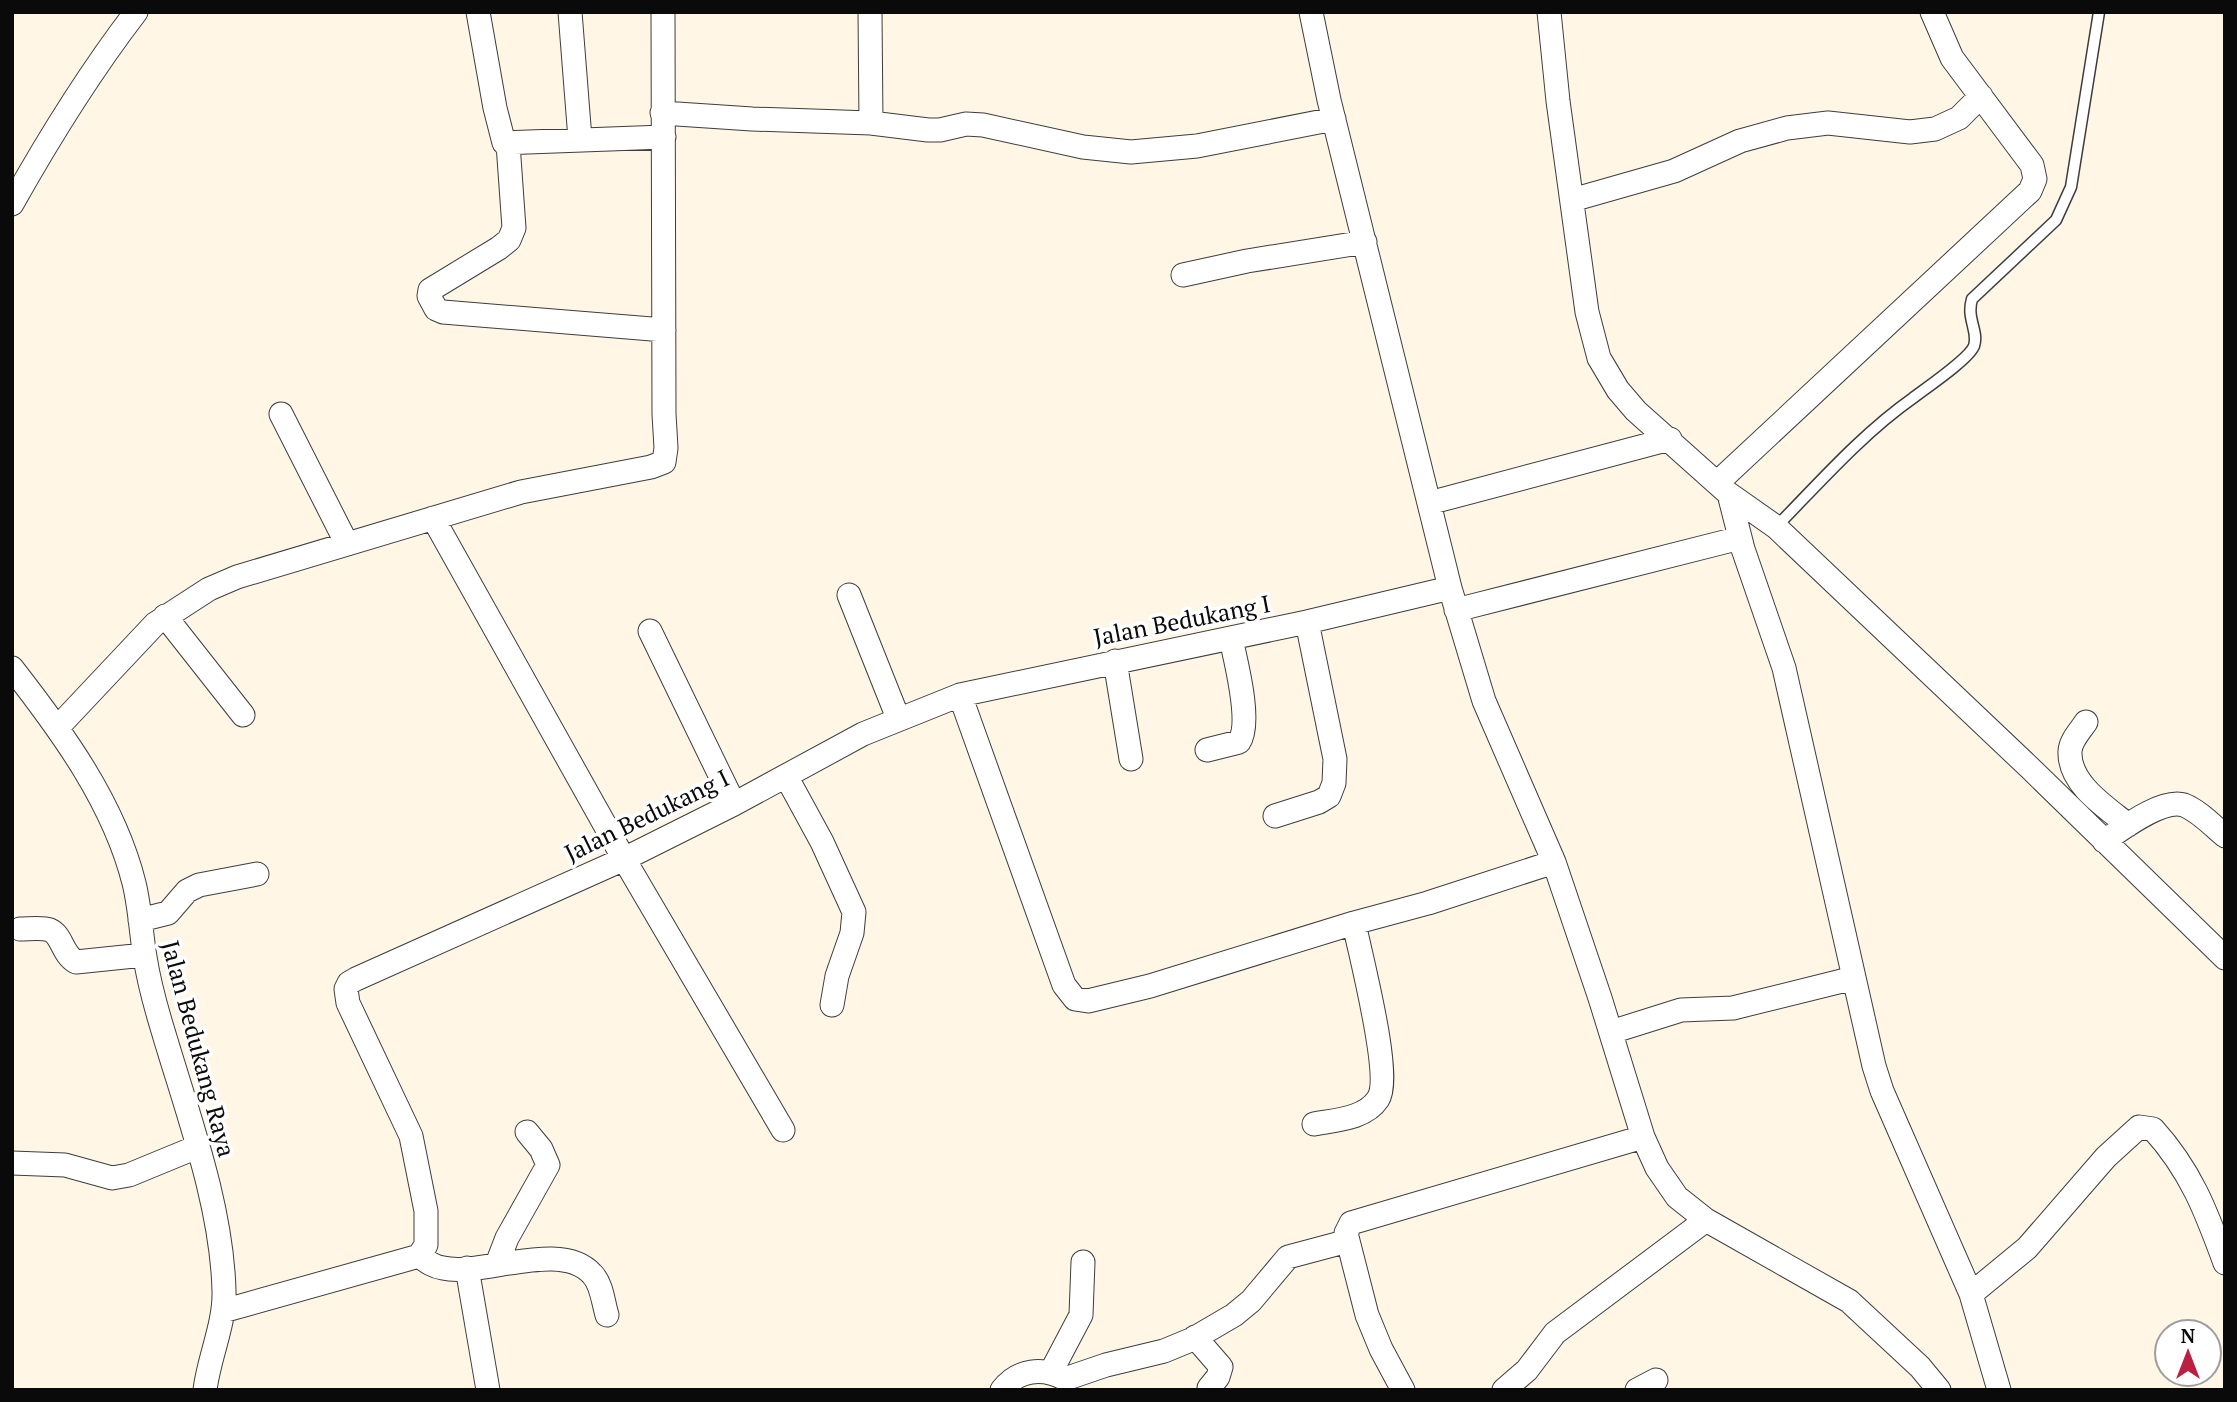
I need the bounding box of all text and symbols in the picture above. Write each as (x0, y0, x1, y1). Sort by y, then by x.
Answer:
street label: Jalan Bedukang I (1091, 587, 1273, 653)
street label: Jalan Bedukang I (559, 761, 734, 869)
street label: Jalan Bedukang Raya (155, 937, 243, 1160)
north arrow (2153, 1318, 2223, 1388)
text: N (2181, 1323, 2196, 1348)

